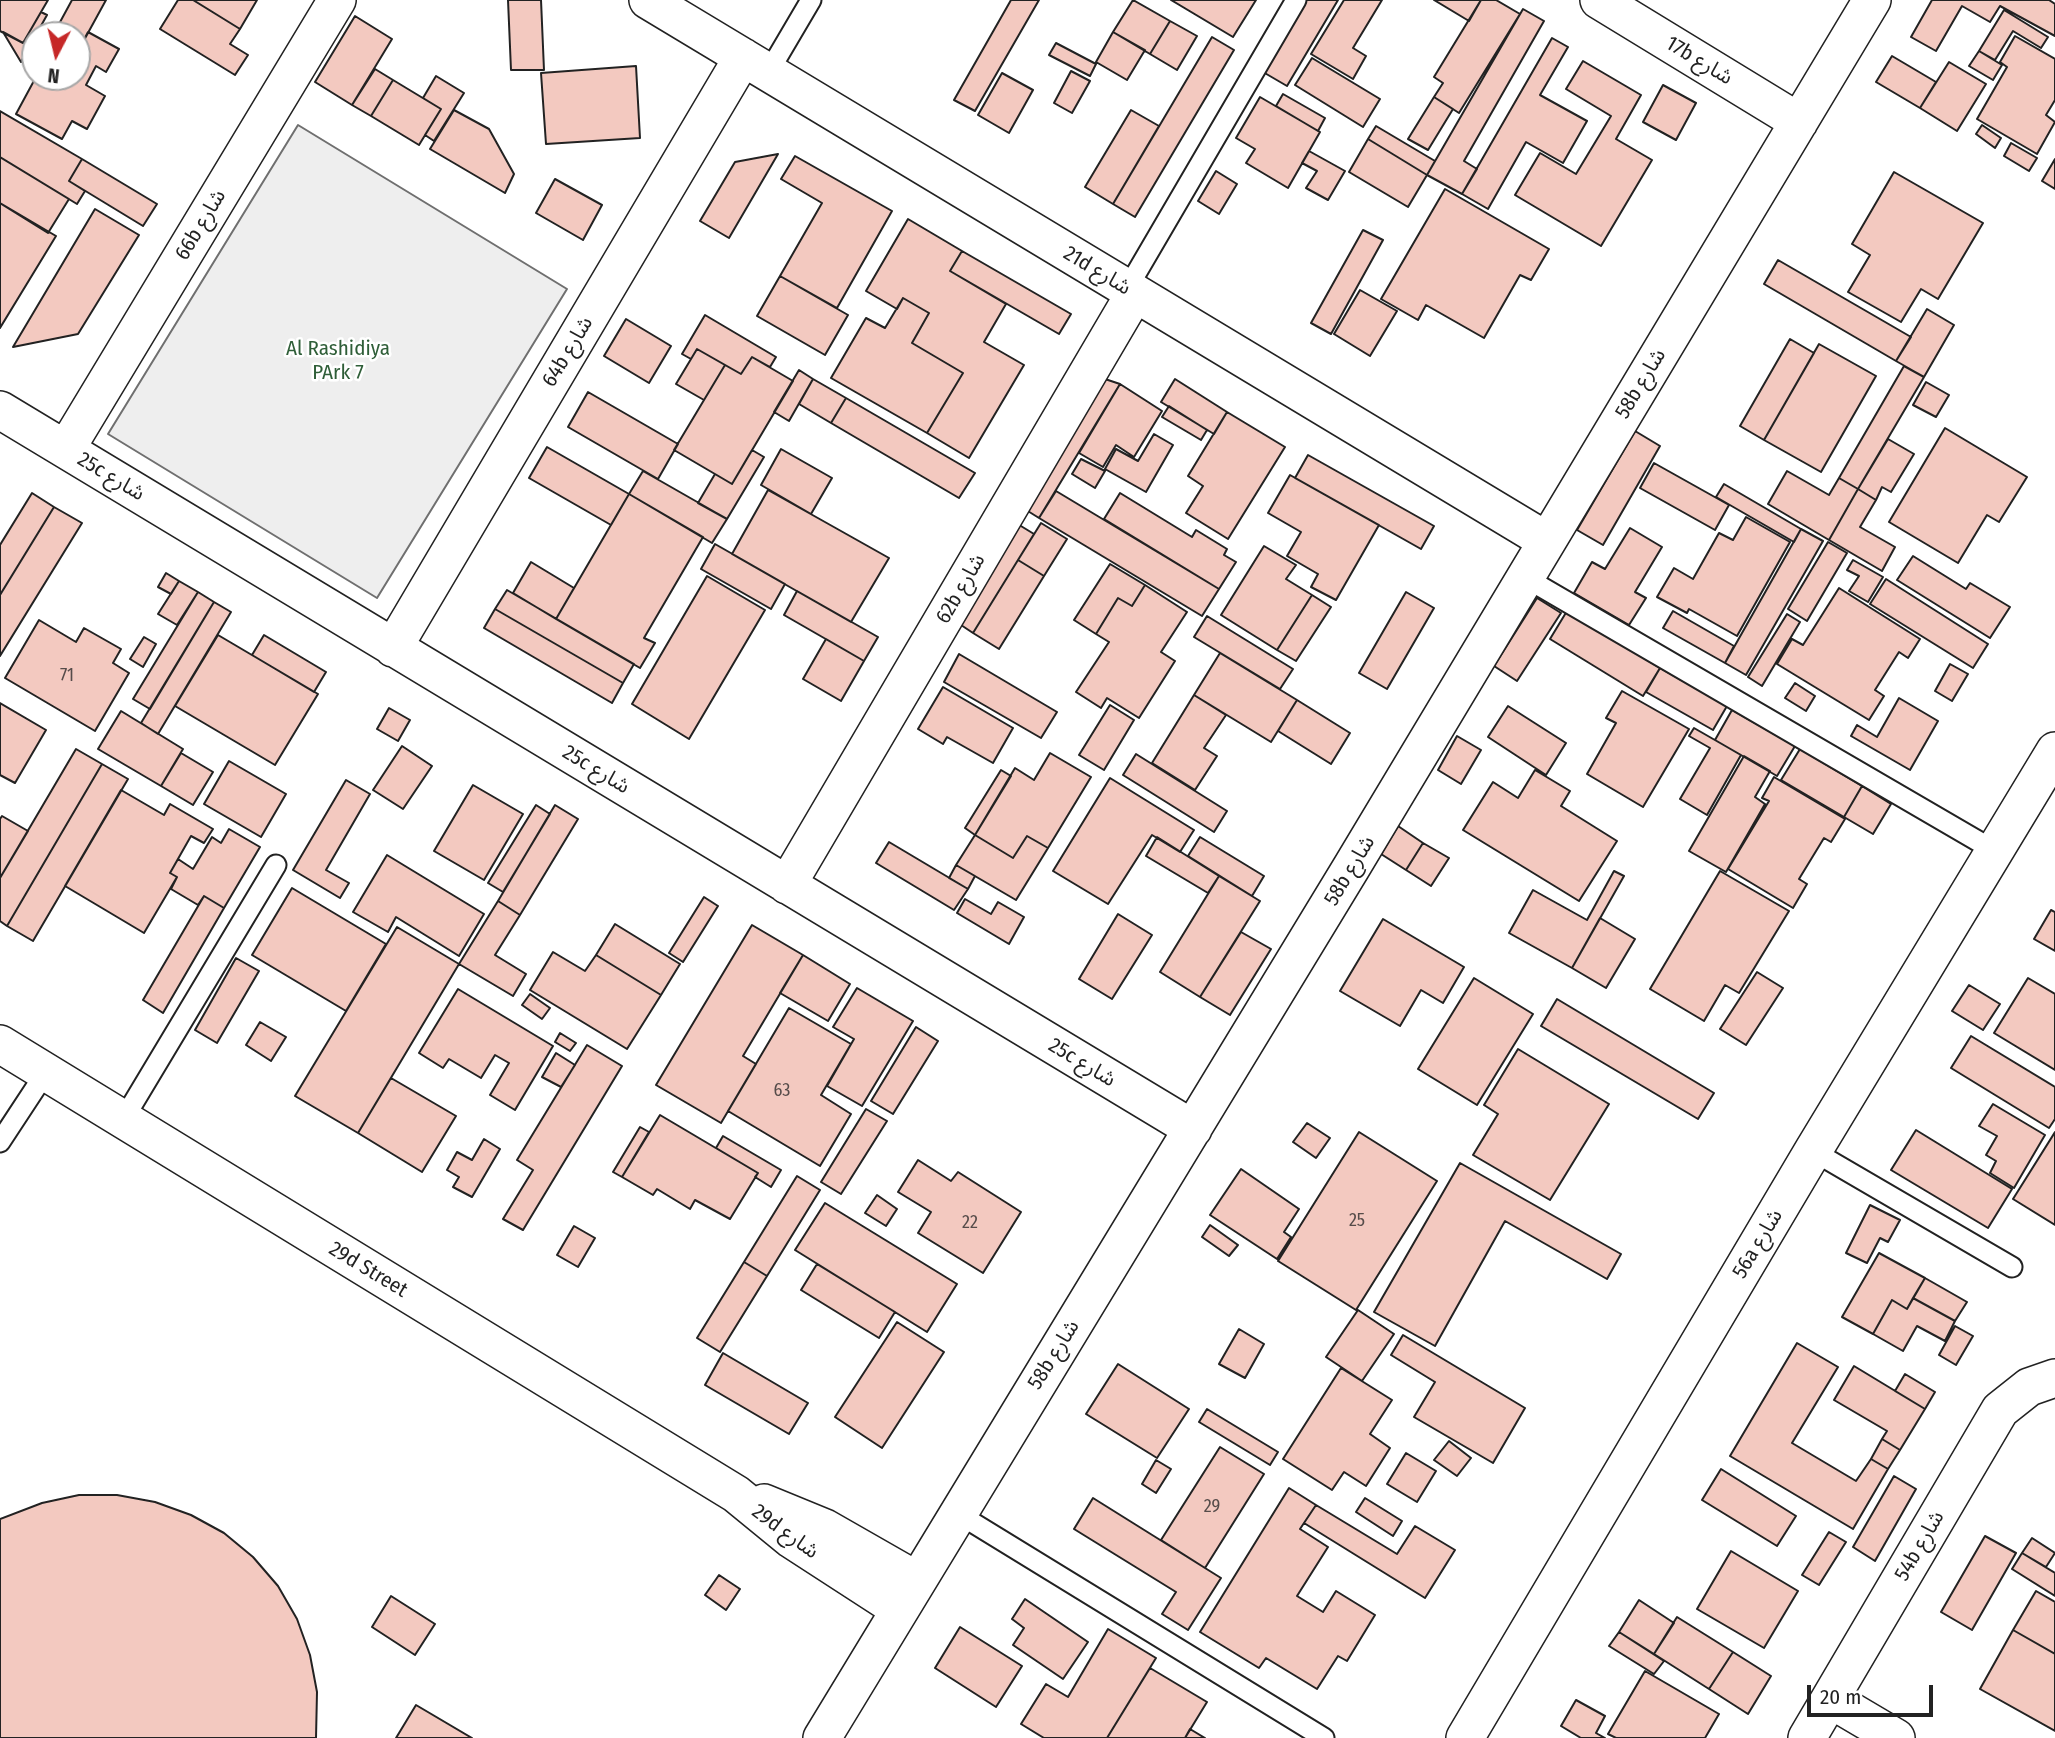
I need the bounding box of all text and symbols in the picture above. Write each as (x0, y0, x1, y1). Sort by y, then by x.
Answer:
north arrow (21, 21, 91, 91)
street label: 17b شارع (1661, 31, 1737, 91)
text: N (47, 63, 61, 87)
street label: 66b شارع (170, 185, 232, 265)
street label: 21d شارع (1059, 241, 1135, 301)
street label: 64b شارع (537, 312, 599, 392)
park label: Al Rashidiya PArk 7 (286, 336, 390, 386)
street label: 58b شارع (1610, 344, 1672, 424)
street label: 25c شارع (73, 447, 149, 507)
street label: 62b شارع (931, 550, 991, 628)
house number: 71 (60, 665, 74, 687)
street label: 25c شارع (558, 740, 634, 800)
street label: 58b شارع (1319, 831, 1381, 911)
street label: 25c شارع (1044, 1033, 1120, 1093)
house number: 63 (774, 1080, 790, 1102)
street label: 56a شارع (1728, 1205, 1788, 1283)
house number: 25 (1349, 1210, 1365, 1232)
house number: 22 (962, 1212, 978, 1234)
street label: 29d Street (324, 1237, 412, 1303)
street label: 58b شارع (1023, 1316, 1085, 1394)
house number: 29 (1204, 1496, 1220, 1518)
street label: 29d شارع (747, 1499, 823, 1565)
street label: 54b شارع (1890, 1506, 1950, 1586)
scale bar (1810, 1672, 1936, 1716)
text: 20 m (1820, 1684, 1861, 1710)

